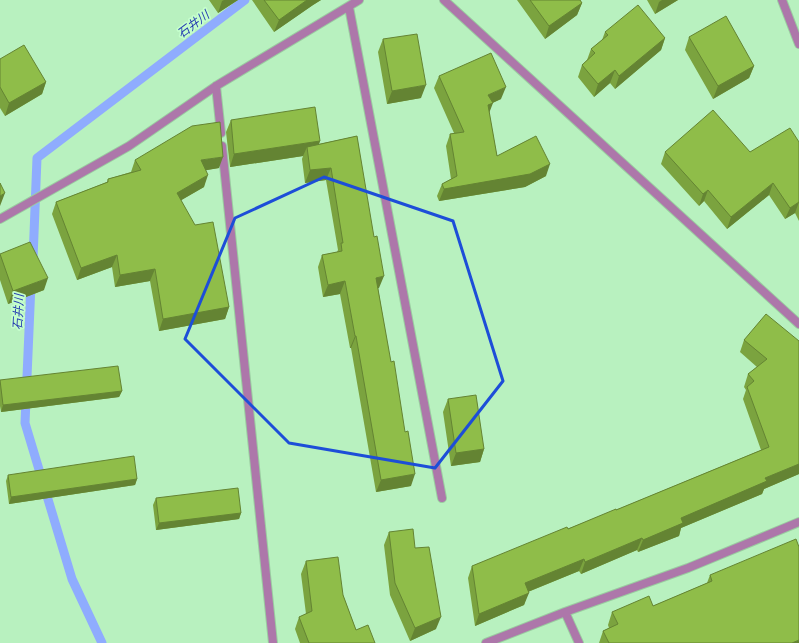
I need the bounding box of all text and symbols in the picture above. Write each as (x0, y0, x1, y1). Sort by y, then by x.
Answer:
water label: 石井川 (174, 6, 213, 41)
water label: 石井川 (10, 292, 27, 330)

